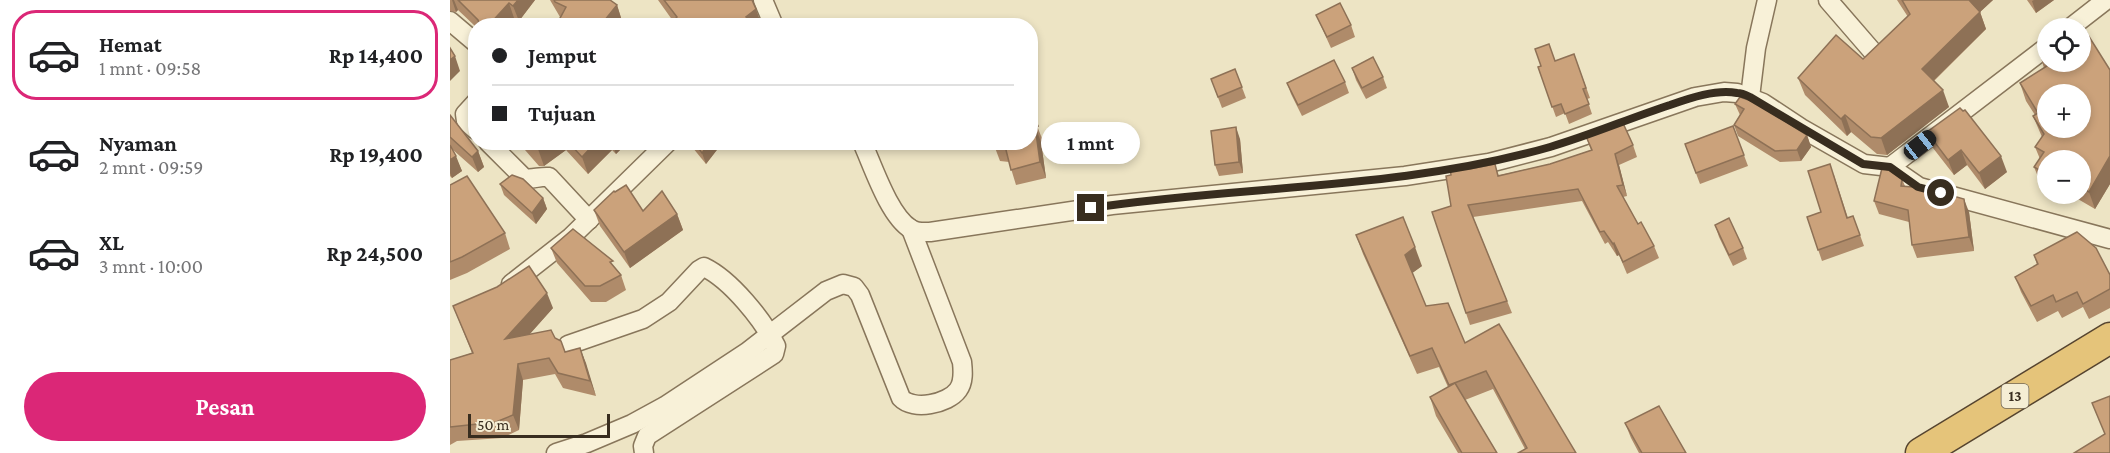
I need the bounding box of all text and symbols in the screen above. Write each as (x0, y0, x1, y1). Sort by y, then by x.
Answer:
map controls (2037, 18, 2091, 204)
button: locate (2037, 18, 2091, 72)
icon: car (27, 28, 81, 82)
text: Hemat (99, 32, 162, 57)
text: Rp 14,400 (329, 43, 423, 68)
text: Jemput (528, 43, 597, 68)
text: 1 mnt · 09:58 (99, 57, 201, 79)
button: + (2037, 84, 2091, 138)
text: Tujuan (528, 101, 596, 126)
callout: 1 mnt (1042, 121, 1140, 163)
icon: car (27, 127, 81, 181)
car (1900, 127, 1940, 163)
text: Nyaman (99, 131, 177, 156)
text: 1 mnt (1067, 132, 1114, 154)
text: Rp 19,400 (329, 142, 423, 167)
button: − (2037, 150, 2091, 204)
text: 2 mnt · 09:59 (99, 156, 203, 178)
route start (1927, 179, 1954, 206)
route end (1077, 194, 1104, 221)
icon: car (27, 226, 81, 280)
text: XL (99, 230, 124, 255)
text: Rp 24,500 (327, 241, 423, 266)
text: 3 mnt · 10:00 (99, 255, 203, 277)
button: Pesan (24, 372, 426, 441)
road number: 13 (2002, 384, 2028, 408)
scale bar (468, 411, 610, 438)
text: 50 m (477, 416, 509, 433)

